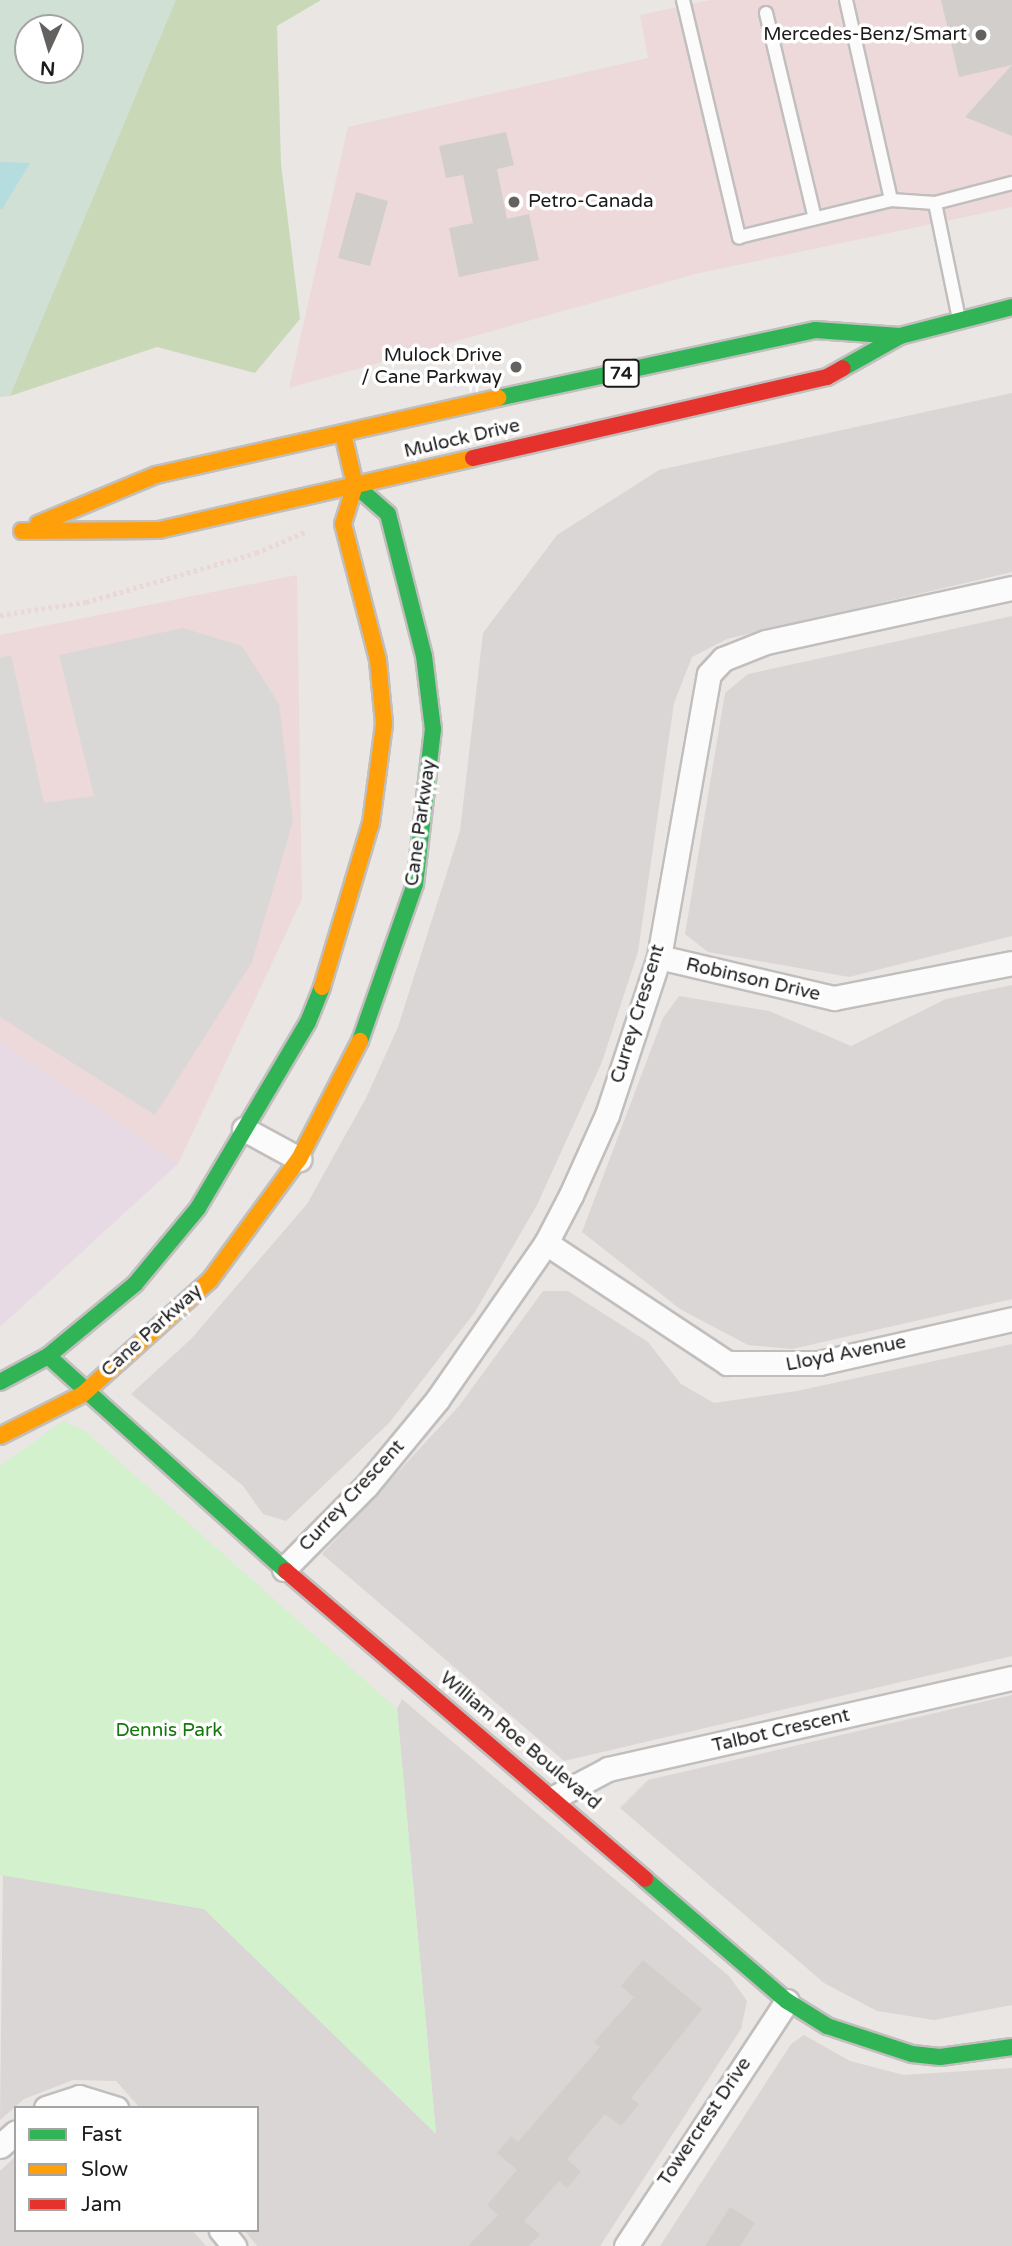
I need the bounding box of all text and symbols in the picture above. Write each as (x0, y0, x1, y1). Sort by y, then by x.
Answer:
north arrow (14, 14, 84, 84)
place label: Mercedes-Benz/Smart (763, 24, 967, 46)
marker: Mercedes-Benz/Smart (973, 27, 989, 43)
text: N (39, 56, 56, 79)
place label: Petro-Canada (528, 191, 654, 213)
marker: Petro-Canada (506, 194, 522, 210)
place label: Mulock Drive / Cane Parkway (361, 345, 502, 389)
road number: 74 (602, 358, 640, 388)
marker: Mulock Drive / Cane Parkway (508, 359, 524, 375)
street label: Mulock Drive (402, 415, 522, 463)
street label: Cane Parkway (401, 758, 441, 888)
street label: Currey Crescent (606, 942, 670, 1086)
street label: Robinson Drive (684, 953, 822, 1007)
street label: Cane Parkway (97, 1280, 207, 1382)
street label: Lloyd Avenue (784, 1331, 908, 1377)
street label: Currey Crescent (295, 1436, 409, 1556)
street label: William Roe Boulevard (435, 1667, 605, 1815)
street label: Talbot Crescent (710, 1704, 852, 1758)
park label: Dennis Park (115, 1720, 223, 1742)
street label: Towercrest Drive (654, 2053, 756, 2191)
legend (14, 2106, 259, 2232)
text: Fast (81, 2122, 122, 2147)
text: Slow (81, 2157, 128, 2182)
text: Jam (81, 2192, 122, 2217)

